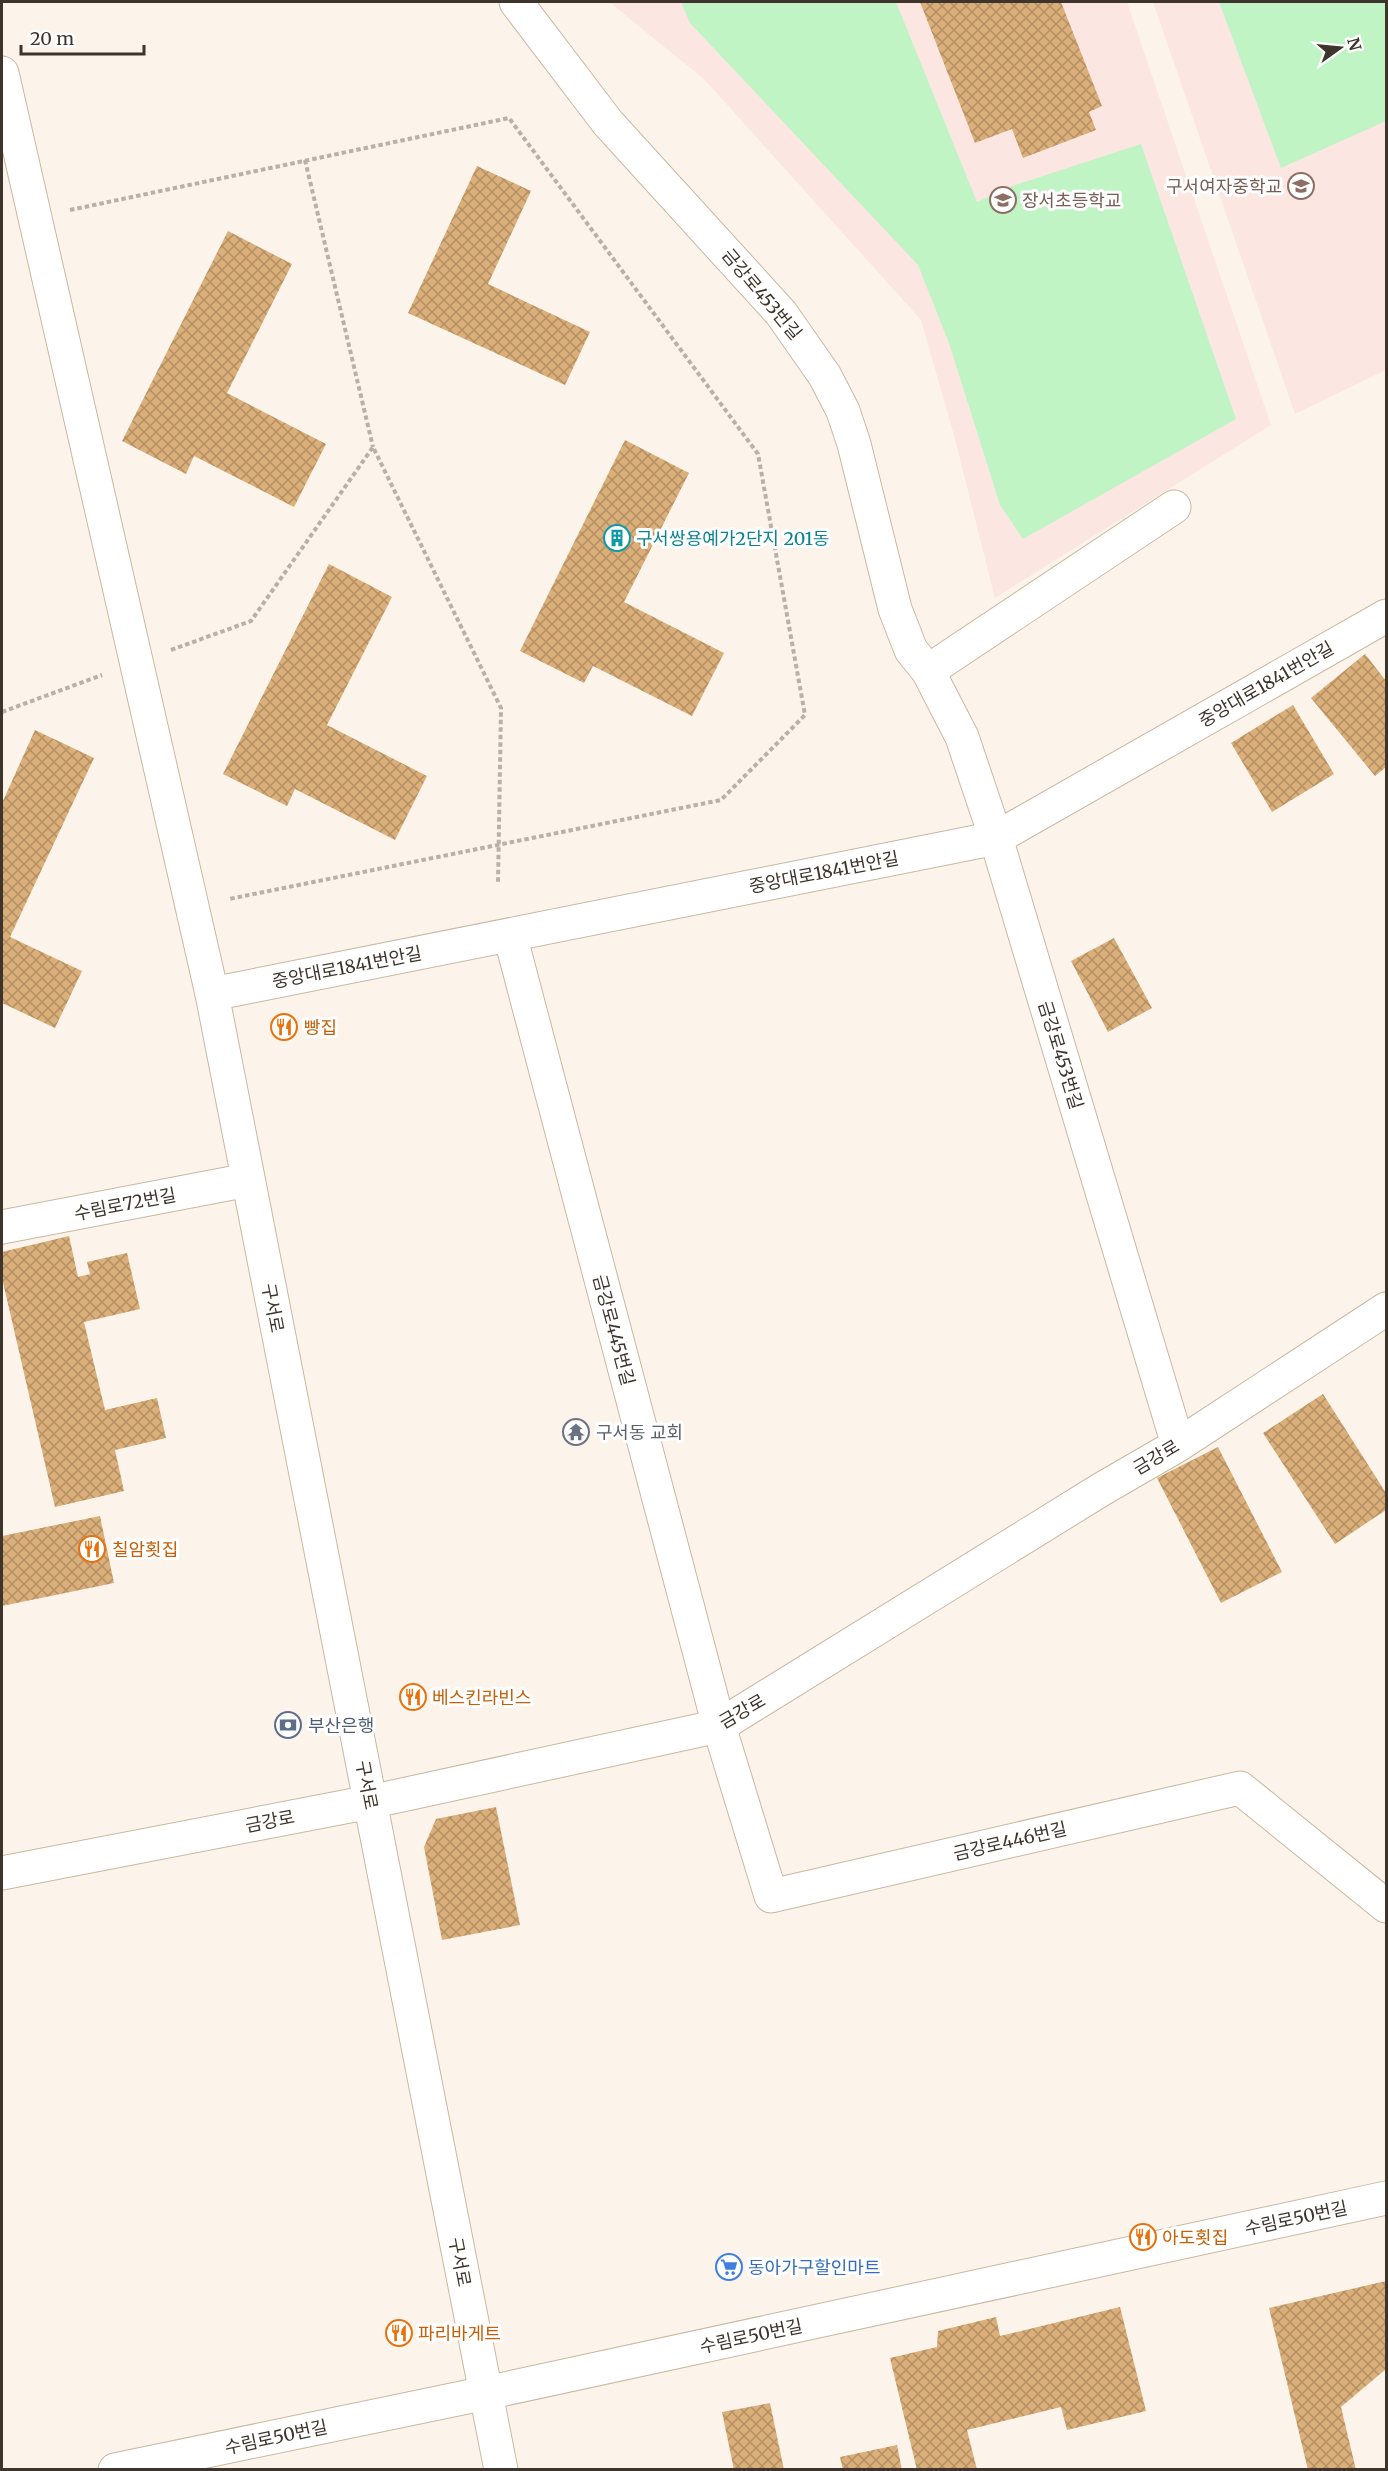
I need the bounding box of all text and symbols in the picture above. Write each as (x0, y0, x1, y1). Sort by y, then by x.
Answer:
scale bar (21, 18, 144, 56)
north arrow (1310, 18, 1370, 78)
text: 20 m (30, 27, 74, 50)
text: N (1343, 35, 1366, 53)
school or university icon: 구서여자중학교 (1286, 171, 1316, 201)
place label: 구서여자중학교 (1166, 175, 1282, 198)
school or university icon: 장서초등학교 (988, 185, 1018, 215)
place label: 장서초등학교 (1022, 189, 1121, 212)
street label: 금강로453번길 (717, 244, 807, 344)
building icon: 구서쌍용예가2단지 201동 (602, 523, 632, 553)
place label: 구서쌍용예가2단지 201동 (636, 527, 829, 550)
street label: 중앙대로1841번안길 (1194, 636, 1338, 732)
street label: 중앙대로1841번안길 (747, 846, 901, 898)
street label: 중앙대로1841번안길 (270, 941, 424, 993)
street label: 금강로453번길 (1034, 998, 1088, 1112)
restaurant icon: 빵집 (269, 1012, 299, 1042)
place label: 빵집 (304, 1016, 337, 1039)
street label: 수림로72번길 (72, 1183, 178, 1225)
street label: 금강로445번길 (588, 1272, 640, 1388)
street label: 구서로 (257, 1281, 289, 1335)
temple icon: 구서동 교회 (561, 1417, 591, 1447)
place label: 구서동 교회 (596, 1421, 683, 1444)
street label: 금강로 (1129, 1434, 1183, 1480)
restaurant icon: 칠암횟집 (77, 1534, 107, 1564)
place label: 칠암횟집 (112, 1538, 178, 1561)
restaurant icon: 베스킨라빈스 (398, 1682, 428, 1712)
place label: 베스킨라빈스 (432, 1686, 531, 1709)
street label: 금강로 (715, 1689, 769, 1733)
bank icon: 부산은행 (273, 1710, 303, 1740)
place label: 부산은행 (308, 1714, 374, 1737)
street label: 구서로 (351, 1758, 383, 1812)
street label: 금강로 (243, 1805, 297, 1837)
street label: 금강로446번길 (951, 1817, 1069, 1865)
street label: 수림로50번길 (1242, 2196, 1350, 2240)
restaurant icon: 아도횟집 (1128, 2222, 1158, 2252)
place label: 아도횟집 (1162, 2226, 1228, 2249)
street label: 구서로 (444, 2235, 476, 2289)
supermarket icon: 동아가구할인마트 (714, 2252, 744, 2282)
place label: 동아가구할인마트 (748, 2256, 880, 2279)
street label: 수림로50번길 (697, 2314, 805, 2358)
restaurant icon: 파리바게트 (384, 2318, 414, 2348)
place label: 파리바게트 (418, 2322, 501, 2345)
street label: 수림로50번길 (222, 2415, 330, 2459)

